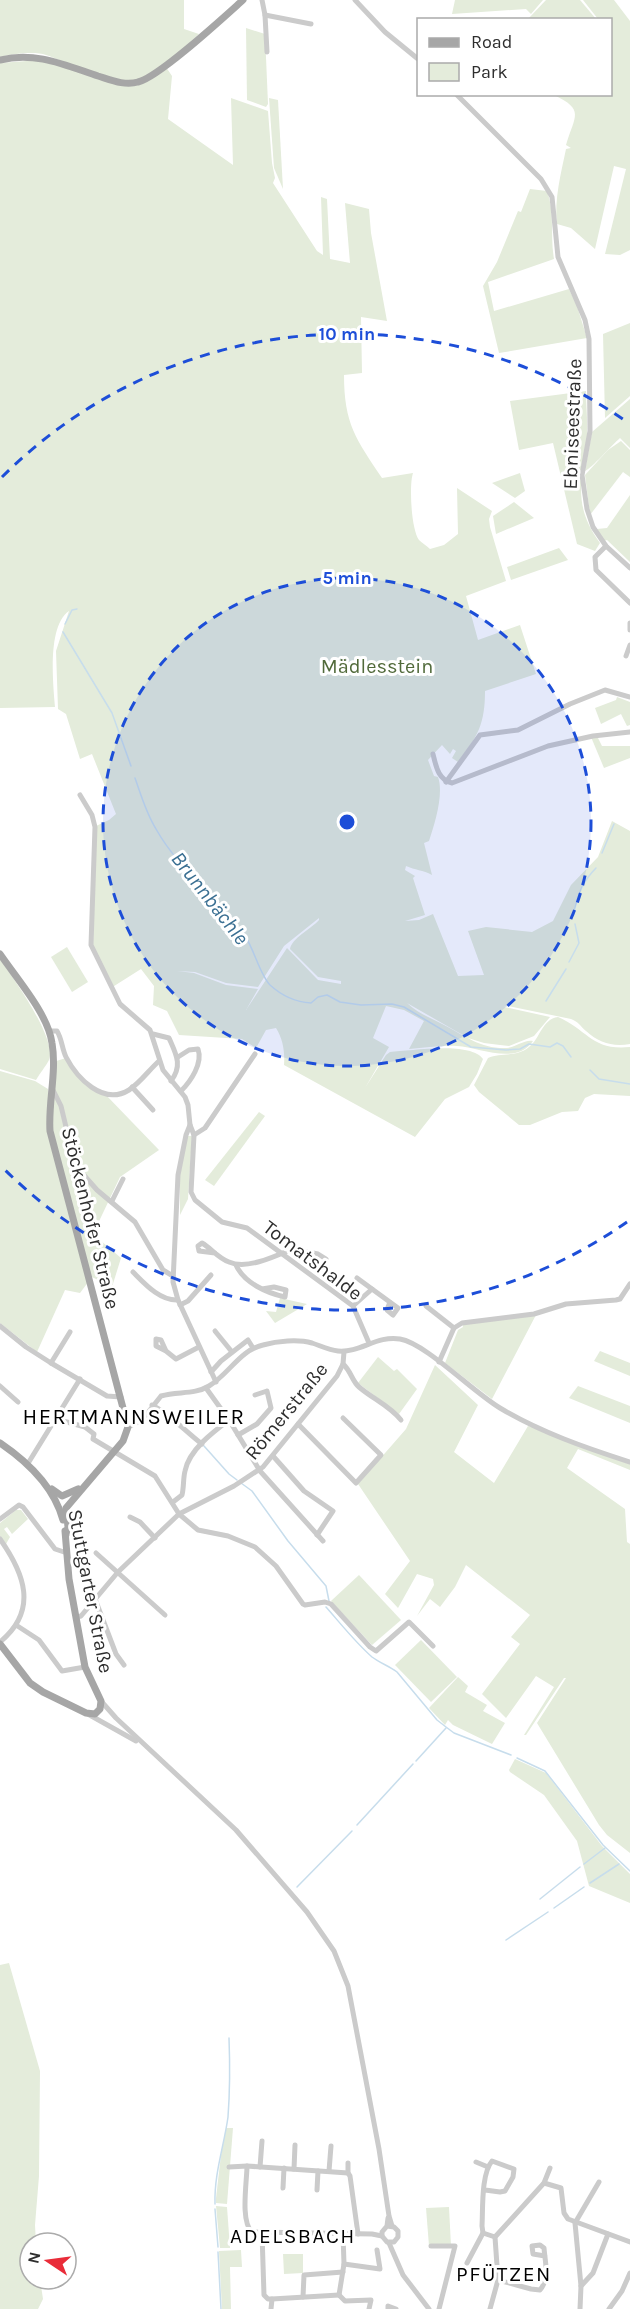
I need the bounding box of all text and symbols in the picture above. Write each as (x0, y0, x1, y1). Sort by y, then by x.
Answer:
legend (417, 18, 612, 96)
text: Road (471, 31, 512, 53)
text: Park (471, 61, 508, 83)
text: 10 min (319, 323, 375, 345)
street label: Ebniseestraße (559, 358, 586, 490)
text: 5 min (322, 567, 372, 589)
park label: Mädlesstein (321, 655, 433, 678)
centre of rings (337, 812, 357, 832)
water label: Brunnbächle (166, 847, 254, 949)
street label: Stöckenhofer Straße (57, 1125, 124, 1312)
street label: Tomatshalde (259, 1216, 367, 1305)
street label: Römerstraße (240, 1358, 333, 1464)
district label: HERTMANNSWEILER (22, 1404, 246, 1430)
street label: Stuttgarter Straße (63, 1507, 118, 1675)
district label: ADELSBACH (230, 2224, 356, 2248)
north arrow (18, 2231, 78, 2291)
text: N (23, 2250, 44, 2265)
district label: PFÜTZEN (456, 2262, 552, 2286)

